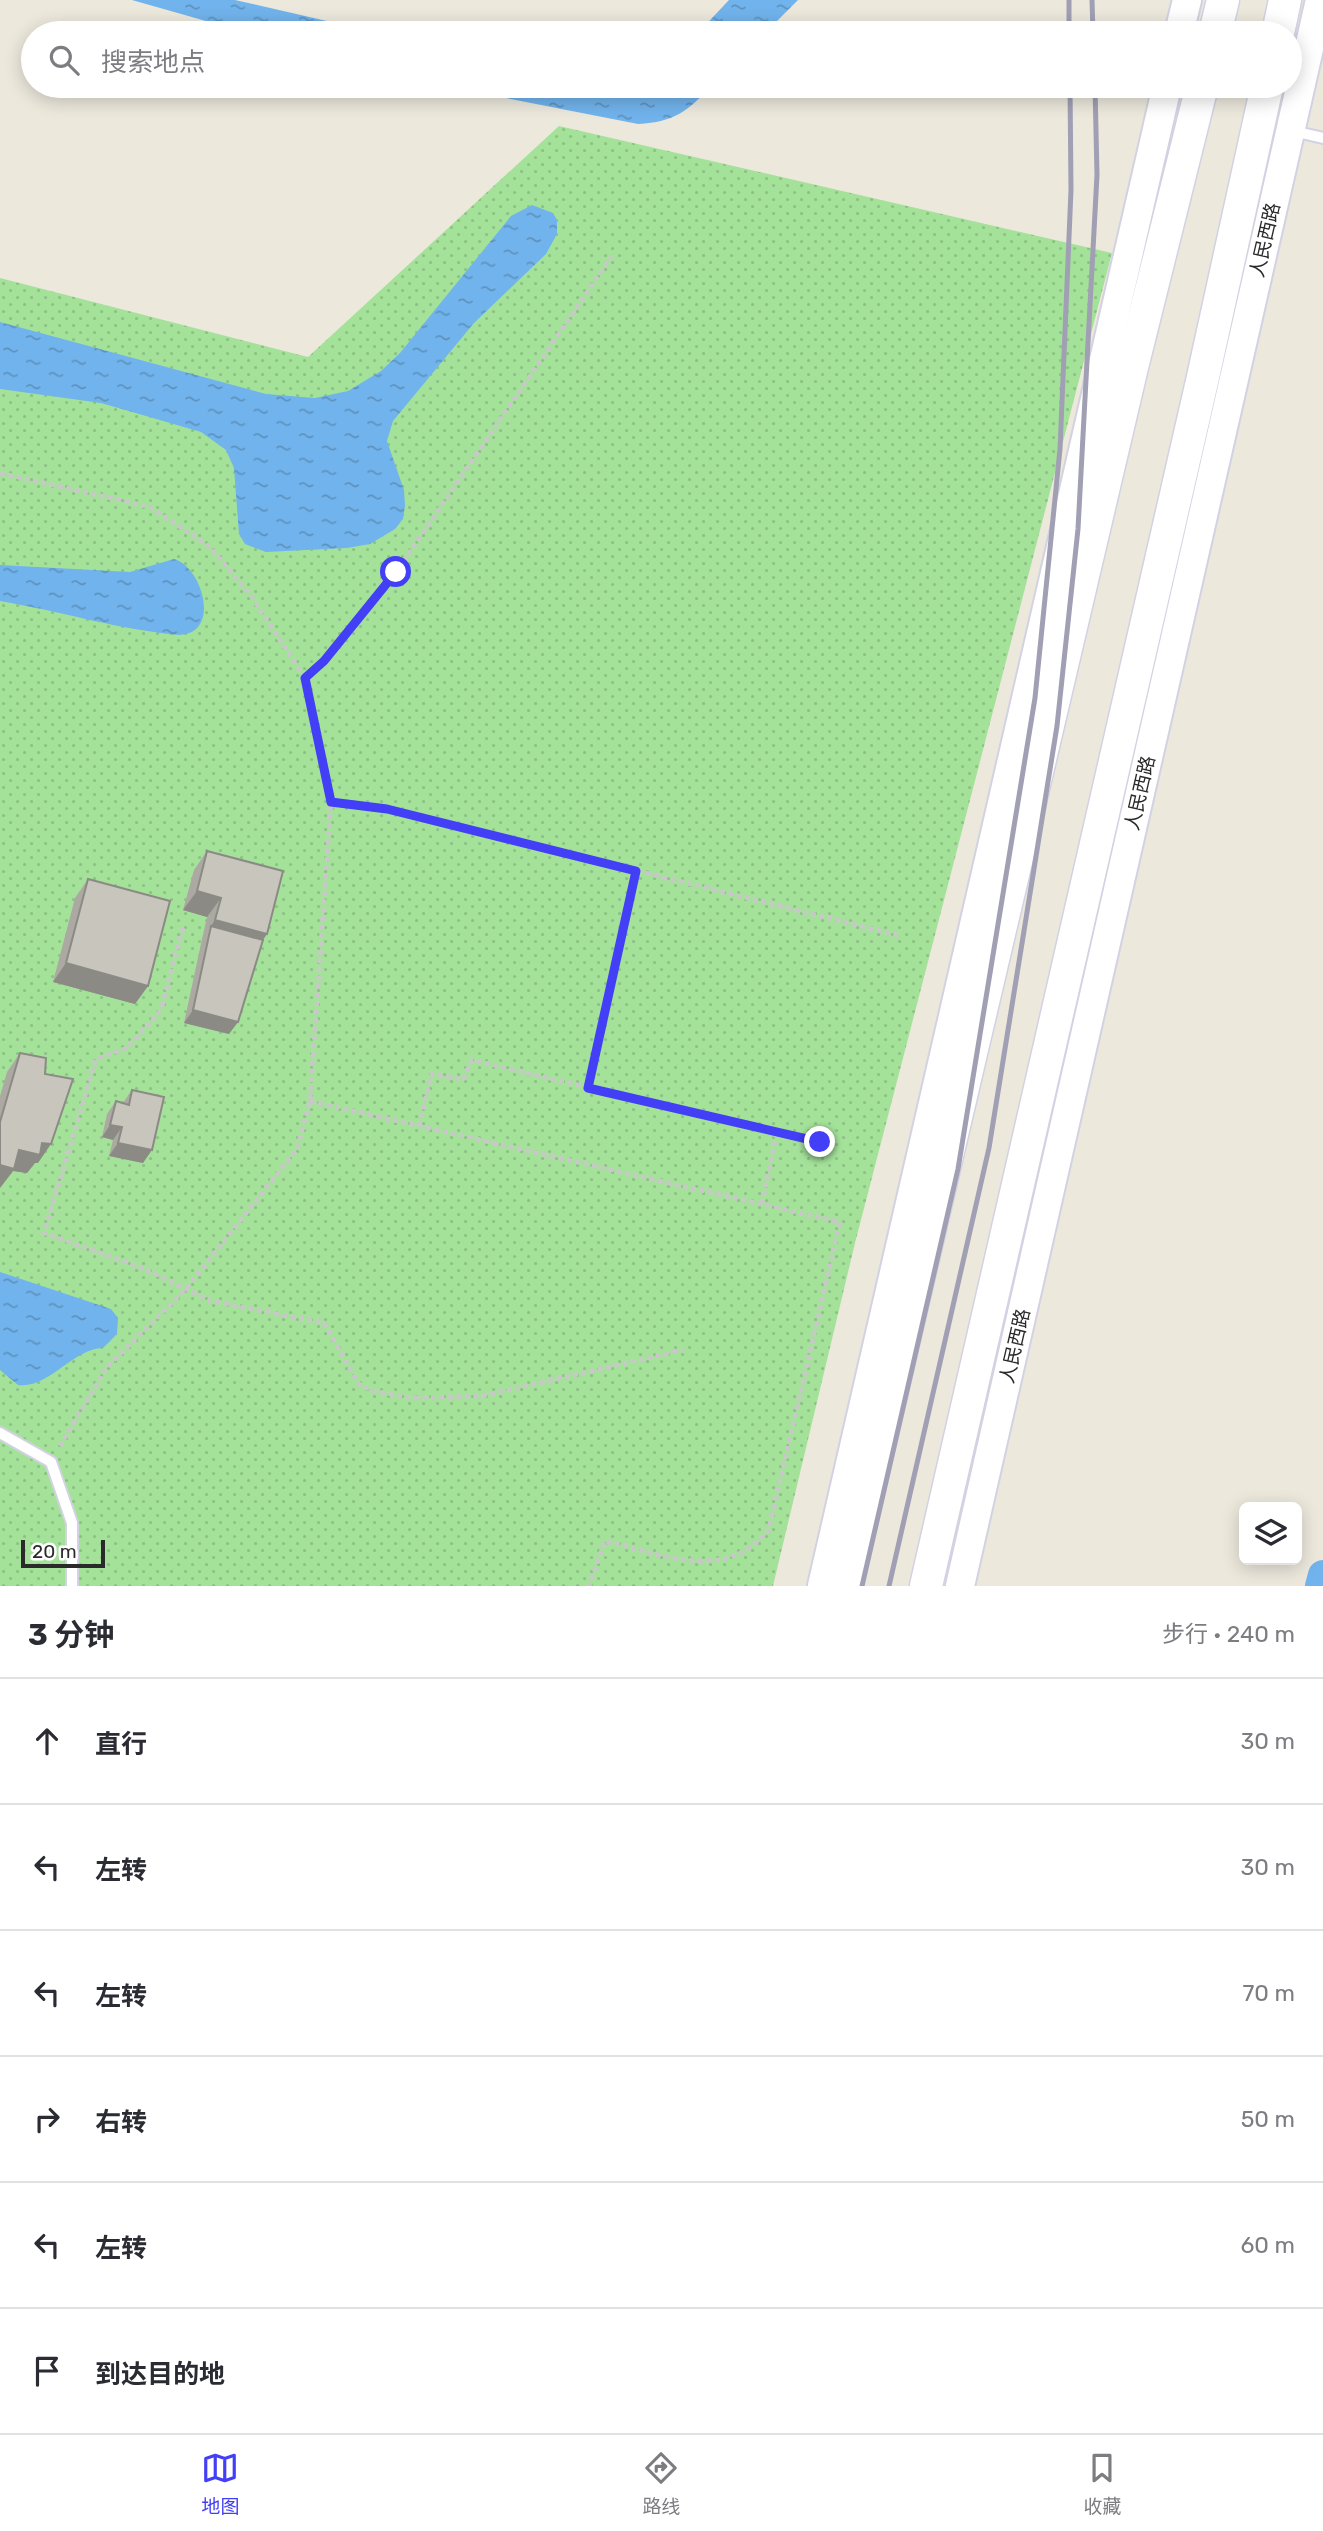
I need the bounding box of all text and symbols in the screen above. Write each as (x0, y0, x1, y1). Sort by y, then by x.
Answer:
search box (21, 21, 1302, 98)
icon: search (45, 41, 83, 79)
text: 搜索地点 (101, 47, 205, 78)
street label: 人民西路 (1245, 200, 1285, 280)
route start (380, 556, 411, 587)
street label: 人民西路 (1120, 753, 1160, 833)
route end (804, 1126, 835, 1157)
street label: 人民西路 (995, 1306, 1035, 1386)
map controls (1239, 1502, 1302, 1565)
button: layers (1239, 1502, 1302, 1565)
scale bar (21, 1537, 105, 1569)
text: 20 m (32, 1540, 77, 1563)
text: 3 分钟 (28, 1617, 114, 1653)
text: 步行 · 240 m (1162, 1620, 1295, 1648)
icon: ahead (28, 1722, 66, 1760)
text: 30 m (1240, 1727, 1295, 1755)
text: 直行 (95, 1729, 147, 1760)
icon: left (28, 1848, 66, 1886)
text: 30 m (1240, 1853, 1295, 1881)
text: 左转 (95, 1855, 147, 1886)
icon: left (28, 1974, 66, 2012)
text: 70 m (1243, 1979, 1295, 2007)
text: 左转 (95, 1981, 147, 2012)
icon: right (28, 2100, 66, 2138)
text: 50 m (1241, 2105, 1295, 2133)
text: 右转 (95, 2107, 147, 2138)
icon: left (28, 2226, 66, 2264)
text: 60 m (1240, 2231, 1295, 2259)
text: 左转 (95, 2233, 147, 2264)
icon: arrive (28, 2352, 66, 2390)
text: 到达目的地 (95, 2359, 225, 2390)
tab: 地图 (201, 2449, 240, 2518)
tab: 路线 (642, 2449, 681, 2518)
tab: 收藏 (1083, 2449, 1122, 2518)

